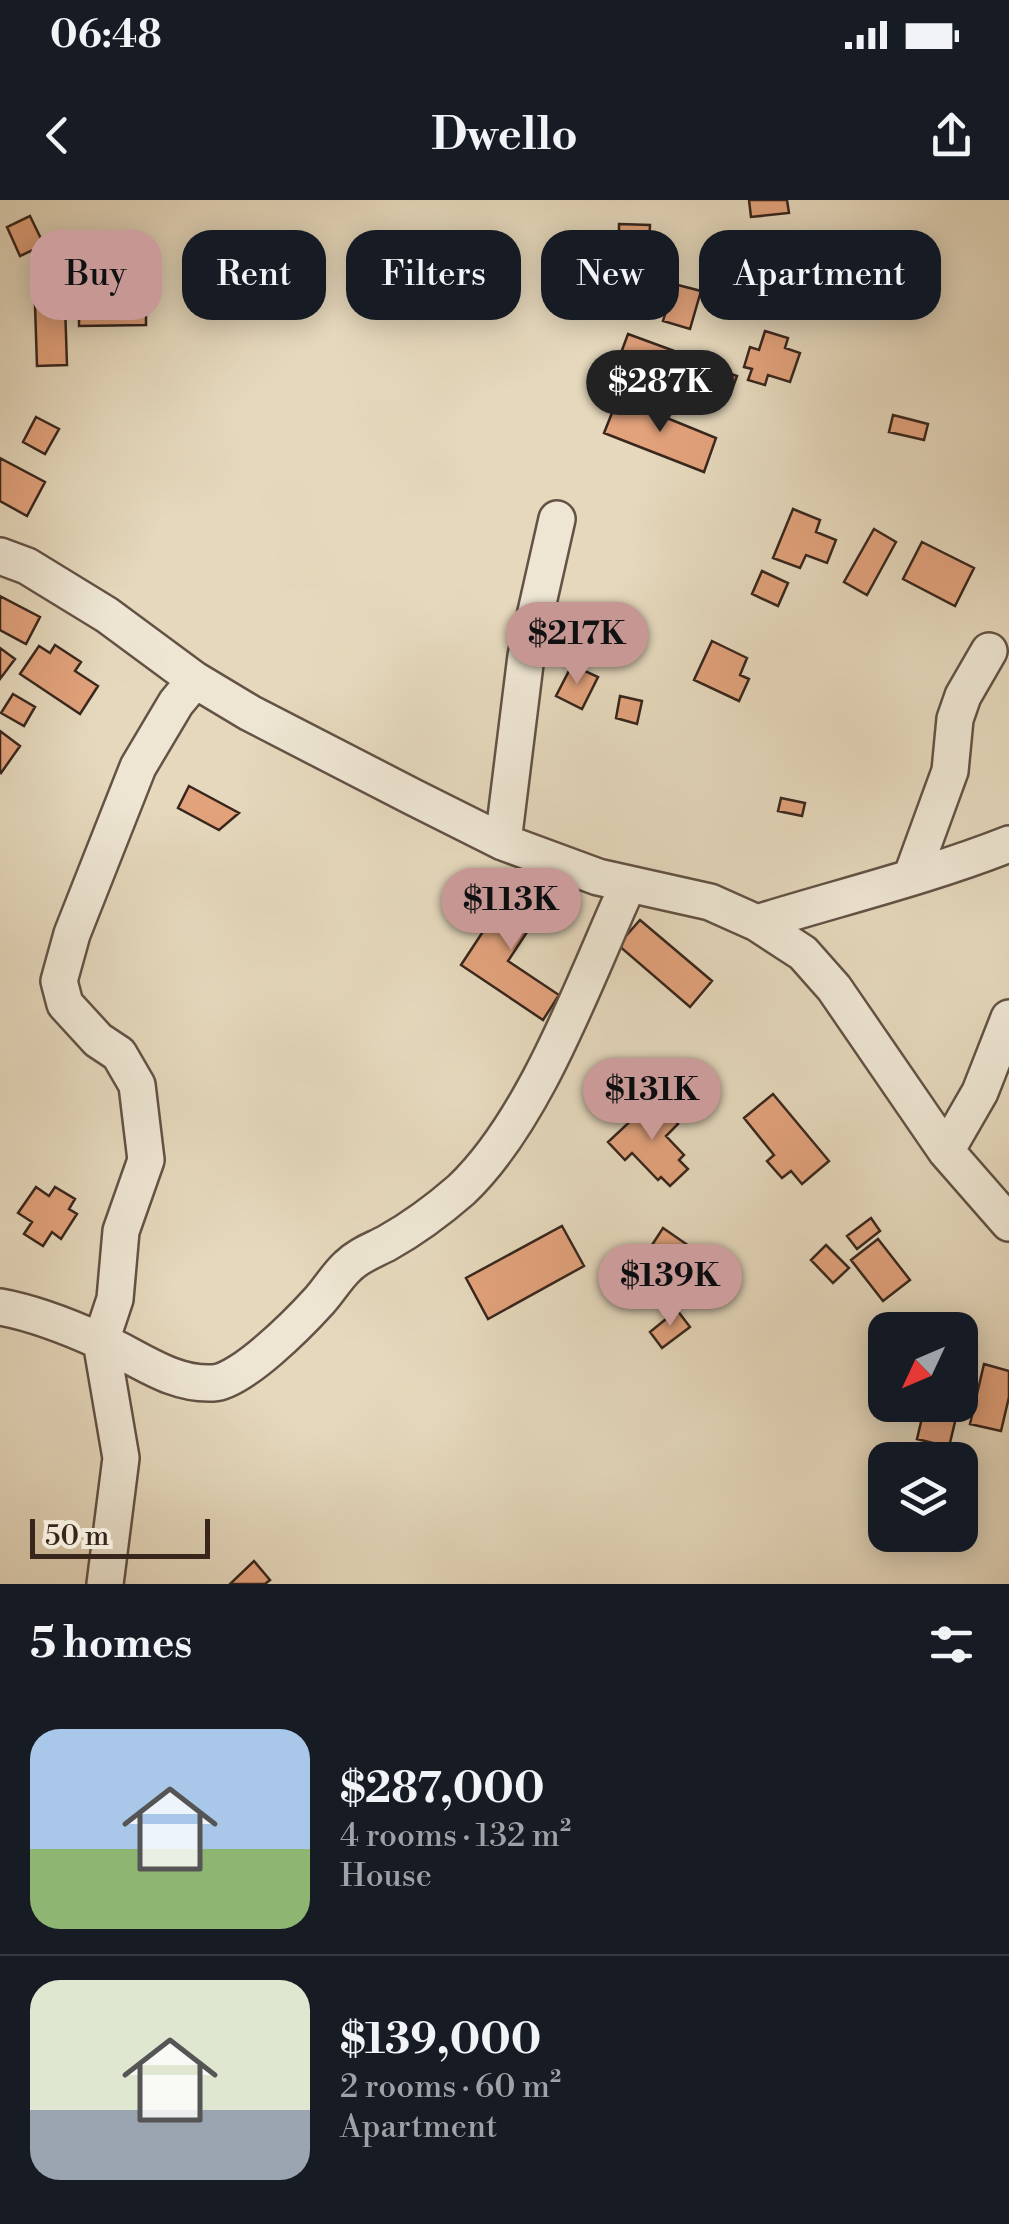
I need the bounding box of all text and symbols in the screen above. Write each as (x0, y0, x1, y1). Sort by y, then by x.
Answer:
text: 06:48 (50, 12, 162, 59)
text: Dwello (431, 107, 578, 164)
icon: back (30, 108, 85, 163)
icon: share (924, 108, 979, 163)
chip: Buy (30, 230, 162, 320)
chip: Rent (182, 230, 326, 320)
chip: Filters (346, 230, 521, 320)
chip: New (541, 230, 679, 320)
chip: Apartment (699, 230, 941, 320)
pin: $287K (590, 350, 730, 435)
text: $287K (608, 362, 712, 402)
pin: $217K (507, 602, 647, 687)
text: $217K (528, 614, 626, 654)
pin: $113K (441, 868, 581, 953)
text: $113K (463, 880, 559, 920)
pin: $131K (582, 1058, 722, 1143)
text: $131K (605, 1070, 699, 1110)
pin: $139K (600, 1244, 740, 1329)
text: $139K (620, 1256, 720, 1296)
north arrow (868, 1312, 978, 1422)
map controls (868, 1312, 978, 1552)
button: layers (868, 1442, 978, 1552)
scale bar (30, 1514, 210, 1558)
text: 50 m (45, 1519, 109, 1554)
icon: filters (924, 1617, 979, 1672)
text: 5 homes (30, 1618, 192, 1671)
text: $287,000 (340, 1763, 544, 1816)
icon: home (110, 1769, 230, 1889)
text: 4 rooms · 132 m² (340, 1816, 571, 1856)
text: House (340, 1856, 432, 1896)
text: $139,000 (340, 2014, 541, 2067)
icon: home (110, 2020, 230, 2140)
text: 2 rooms · 60 m² (340, 2067, 561, 2107)
text: Apartment (340, 2107, 497, 2147)

